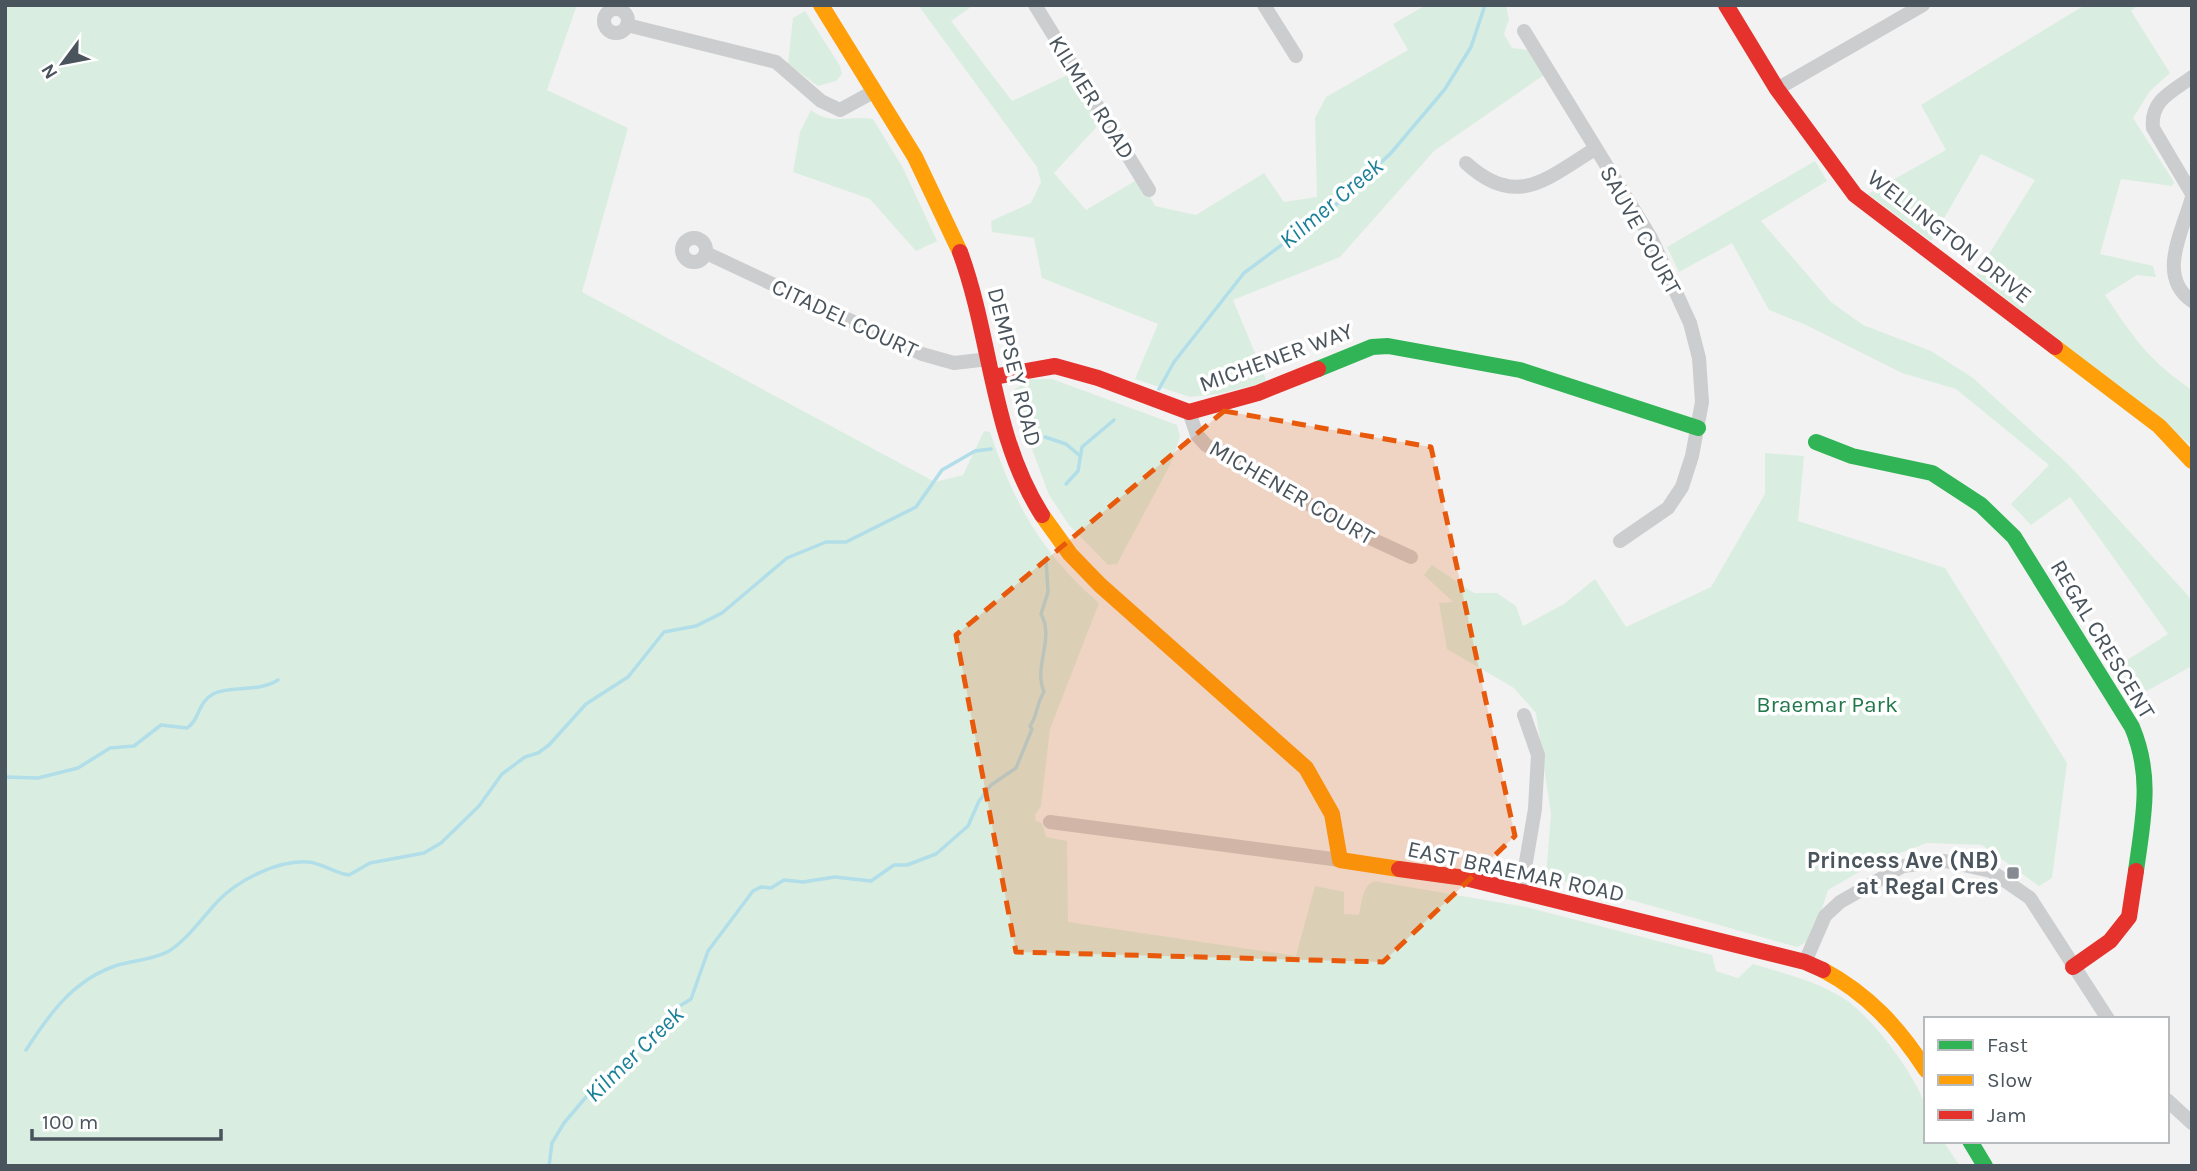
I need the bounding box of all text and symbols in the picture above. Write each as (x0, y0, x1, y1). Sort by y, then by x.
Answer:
north arrow (28, 28, 98, 98)
street label: KILMER ROAD (1043, 31, 1140, 164)
text: N (36, 60, 62, 83)
water label: Kilmer Creek (1274, 151, 1389, 254)
street label: SAUVE COURT (1594, 161, 1687, 300)
street label: WELLINGTON DRIVE (1862, 164, 2037, 309)
street label: CITADEL COURT (767, 273, 923, 364)
street label: DEMPSEY ROAD (982, 285, 1047, 449)
street label: MICHENER WAY (1196, 317, 1357, 398)
street label: MICHENER COURT (1204, 434, 1380, 551)
street label: REGAL CRESCENT (2045, 555, 2161, 724)
park label: Braemar Park (1756, 691, 1898, 718)
street label: EAST BRAEMAR ROAD (1405, 835, 1627, 908)
place label: Princess Ave (NB) at Regal Cres (1807, 847, 1999, 900)
marker: Princess Ave (NB) at Regal Cres (2005, 865, 2021, 881)
water label: Kilmer Creek (579, 1000, 690, 1108)
legend (1924, 1017, 2169, 1143)
text: Fast (1987, 1033, 2028, 1057)
text: Slow (1987, 1068, 2032, 1092)
scale bar (32, 1098, 220, 1142)
text: Jam (1987, 1103, 2027, 1127)
text: 100 m (42, 1110, 99, 1134)

